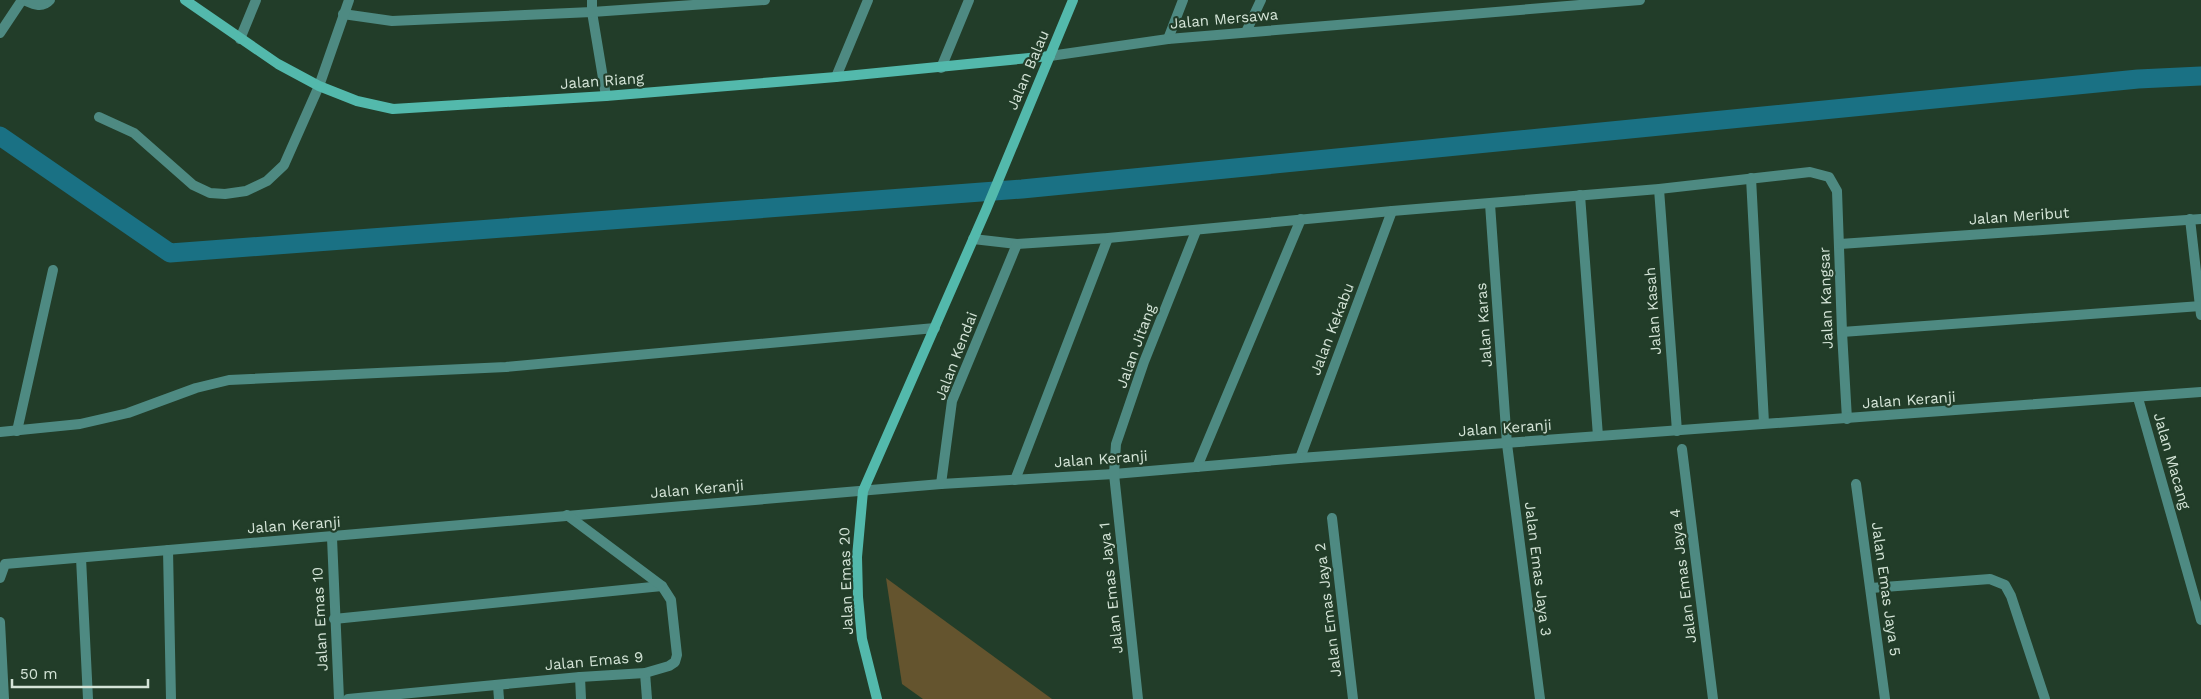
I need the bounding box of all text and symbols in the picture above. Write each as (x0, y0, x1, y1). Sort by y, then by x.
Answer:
street label: Jalan Mersawa (1169, 5, 1279, 33)
street label: Jalan Balau (1003, 27, 1053, 113)
street label: Jalan Riang (560, 69, 644, 93)
street label: Jalan Meribut (1968, 203, 2071, 228)
street label: Jalan Kangsar (1815, 247, 1837, 349)
street label: Jalan Kasah (1641, 266, 1665, 356)
street label: Jalan Kekabu (1306, 280, 1358, 378)
street label: Jalan Karas (1472, 282, 1496, 368)
street label: Jalan Jitang (1112, 301, 1160, 391)
street label: Jalan Kendai (931, 309, 981, 403)
street label: Jalan Keranji (1862, 388, 1956, 412)
street label: Jalan Macang (2150, 411, 2194, 511)
street label: Jalan Keranji (1458, 416, 1552, 440)
street label: Jalan Keranji (1054, 447, 1148, 471)
street label: Jalan Keranji (650, 476, 744, 502)
street label: Jalan Emas Jaya 3 (1521, 501, 1555, 637)
street label: Jalan Emas Jaya 4 (1666, 508, 1700, 644)
street label: Jalan Keranji (247, 513, 341, 537)
street label: Jalan Emas Jaya 1 (1095, 521, 1127, 655)
street label: Jalan Emas Jaya 5 (1868, 521, 1904, 657)
street label: Jalan Emas 20 (835, 527, 857, 635)
street label: Jalan Emas Jaya 2 (1311, 542, 1345, 678)
street label: Jalan Emas 10 (308, 566, 332, 672)
street label: Jalan Emas 9 (544, 648, 644, 674)
scale bar (12, 656, 149, 688)
text: 50 m (20, 665, 57, 683)

